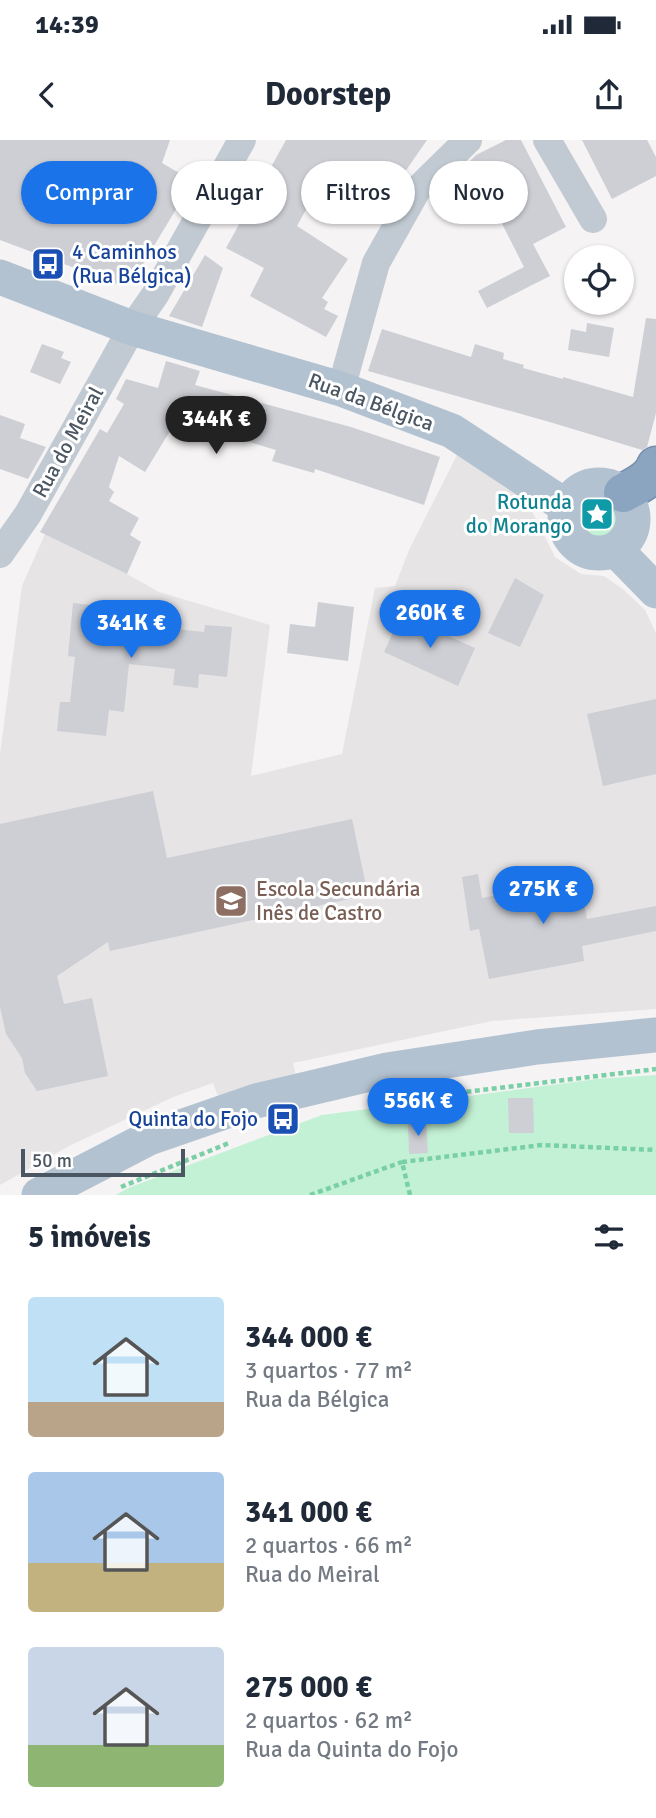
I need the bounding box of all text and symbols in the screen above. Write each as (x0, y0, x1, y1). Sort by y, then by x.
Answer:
text: 14:39 (35, 9, 99, 41)
text: Doorstep (265, 75, 391, 114)
icon: back (28, 76, 66, 114)
icon: share (590, 76, 628, 114)
chip: Comprar (21, 161, 157, 224)
chip: Alugar (171, 161, 287, 224)
chip: Filtros (301, 161, 415, 224)
chip: Novo (429, 161, 528, 224)
place label: 4 Caminhos (Rua Bélgica) (72, 239, 191, 289)
bus stop icon: 4 Caminhos (Rua Bélgica) (29, 245, 67, 283)
map controls (564, 245, 634, 315)
button: locate (564, 245, 634, 315)
street label: Rua da Bélgica (305, 367, 437, 437)
street label: Rua do Meiral (27, 382, 109, 502)
pin: 344K € (159, 396, 273, 456)
text: 344K € (181, 404, 251, 433)
place label: Rotunda do Morango (466, 489, 572, 539)
place icon: Rotunda do Morango (578, 495, 616, 533)
pin: 260K € (373, 590, 487, 650)
text: 260K € (395, 598, 465, 627)
pin: 341K € (74, 601, 188, 660)
text: 341K € (96, 608, 166, 637)
pin: 275K € (486, 866, 600, 926)
text: 275K € (508, 874, 578, 903)
place label: Escola Secundária Inês de Castro (256, 876, 420, 926)
school or university icon: Escola Secundária Inês de Castro (212, 882, 250, 920)
pin: 556K € (361, 1079, 475, 1138)
text: 556K € (383, 1086, 453, 1115)
bus stop icon: Quinta do Fojo (264, 1100, 302, 1138)
place label: Quinta do Fojo (128, 1106, 258, 1132)
scale bar (21, 1146, 186, 1178)
text: 50 m (32, 1149, 72, 1173)
icon: filters (590, 1218, 628, 1256)
text: 5 imóveis (28, 1219, 151, 1256)
text: 344 000 € (245, 1319, 372, 1356)
icon: home (84, 1325, 168, 1409)
text: 3 quartos · 77 m² (245, 1356, 413, 1385)
text: Rua da Bélgica (245, 1385, 389, 1414)
text: 341 000 € (245, 1494, 372, 1531)
icon: home (84, 1500, 168, 1584)
text: 2 quartos · 66 m² (245, 1531, 413, 1560)
text: Rua do Meiral (245, 1560, 380, 1589)
text: 275 000 € (245, 1669, 372, 1706)
icon: home (84, 1675, 168, 1759)
text: 2 quartos · 62 m² (245, 1706, 413, 1735)
text: Rua da Quinta do Fojo (245, 1735, 458, 1764)

